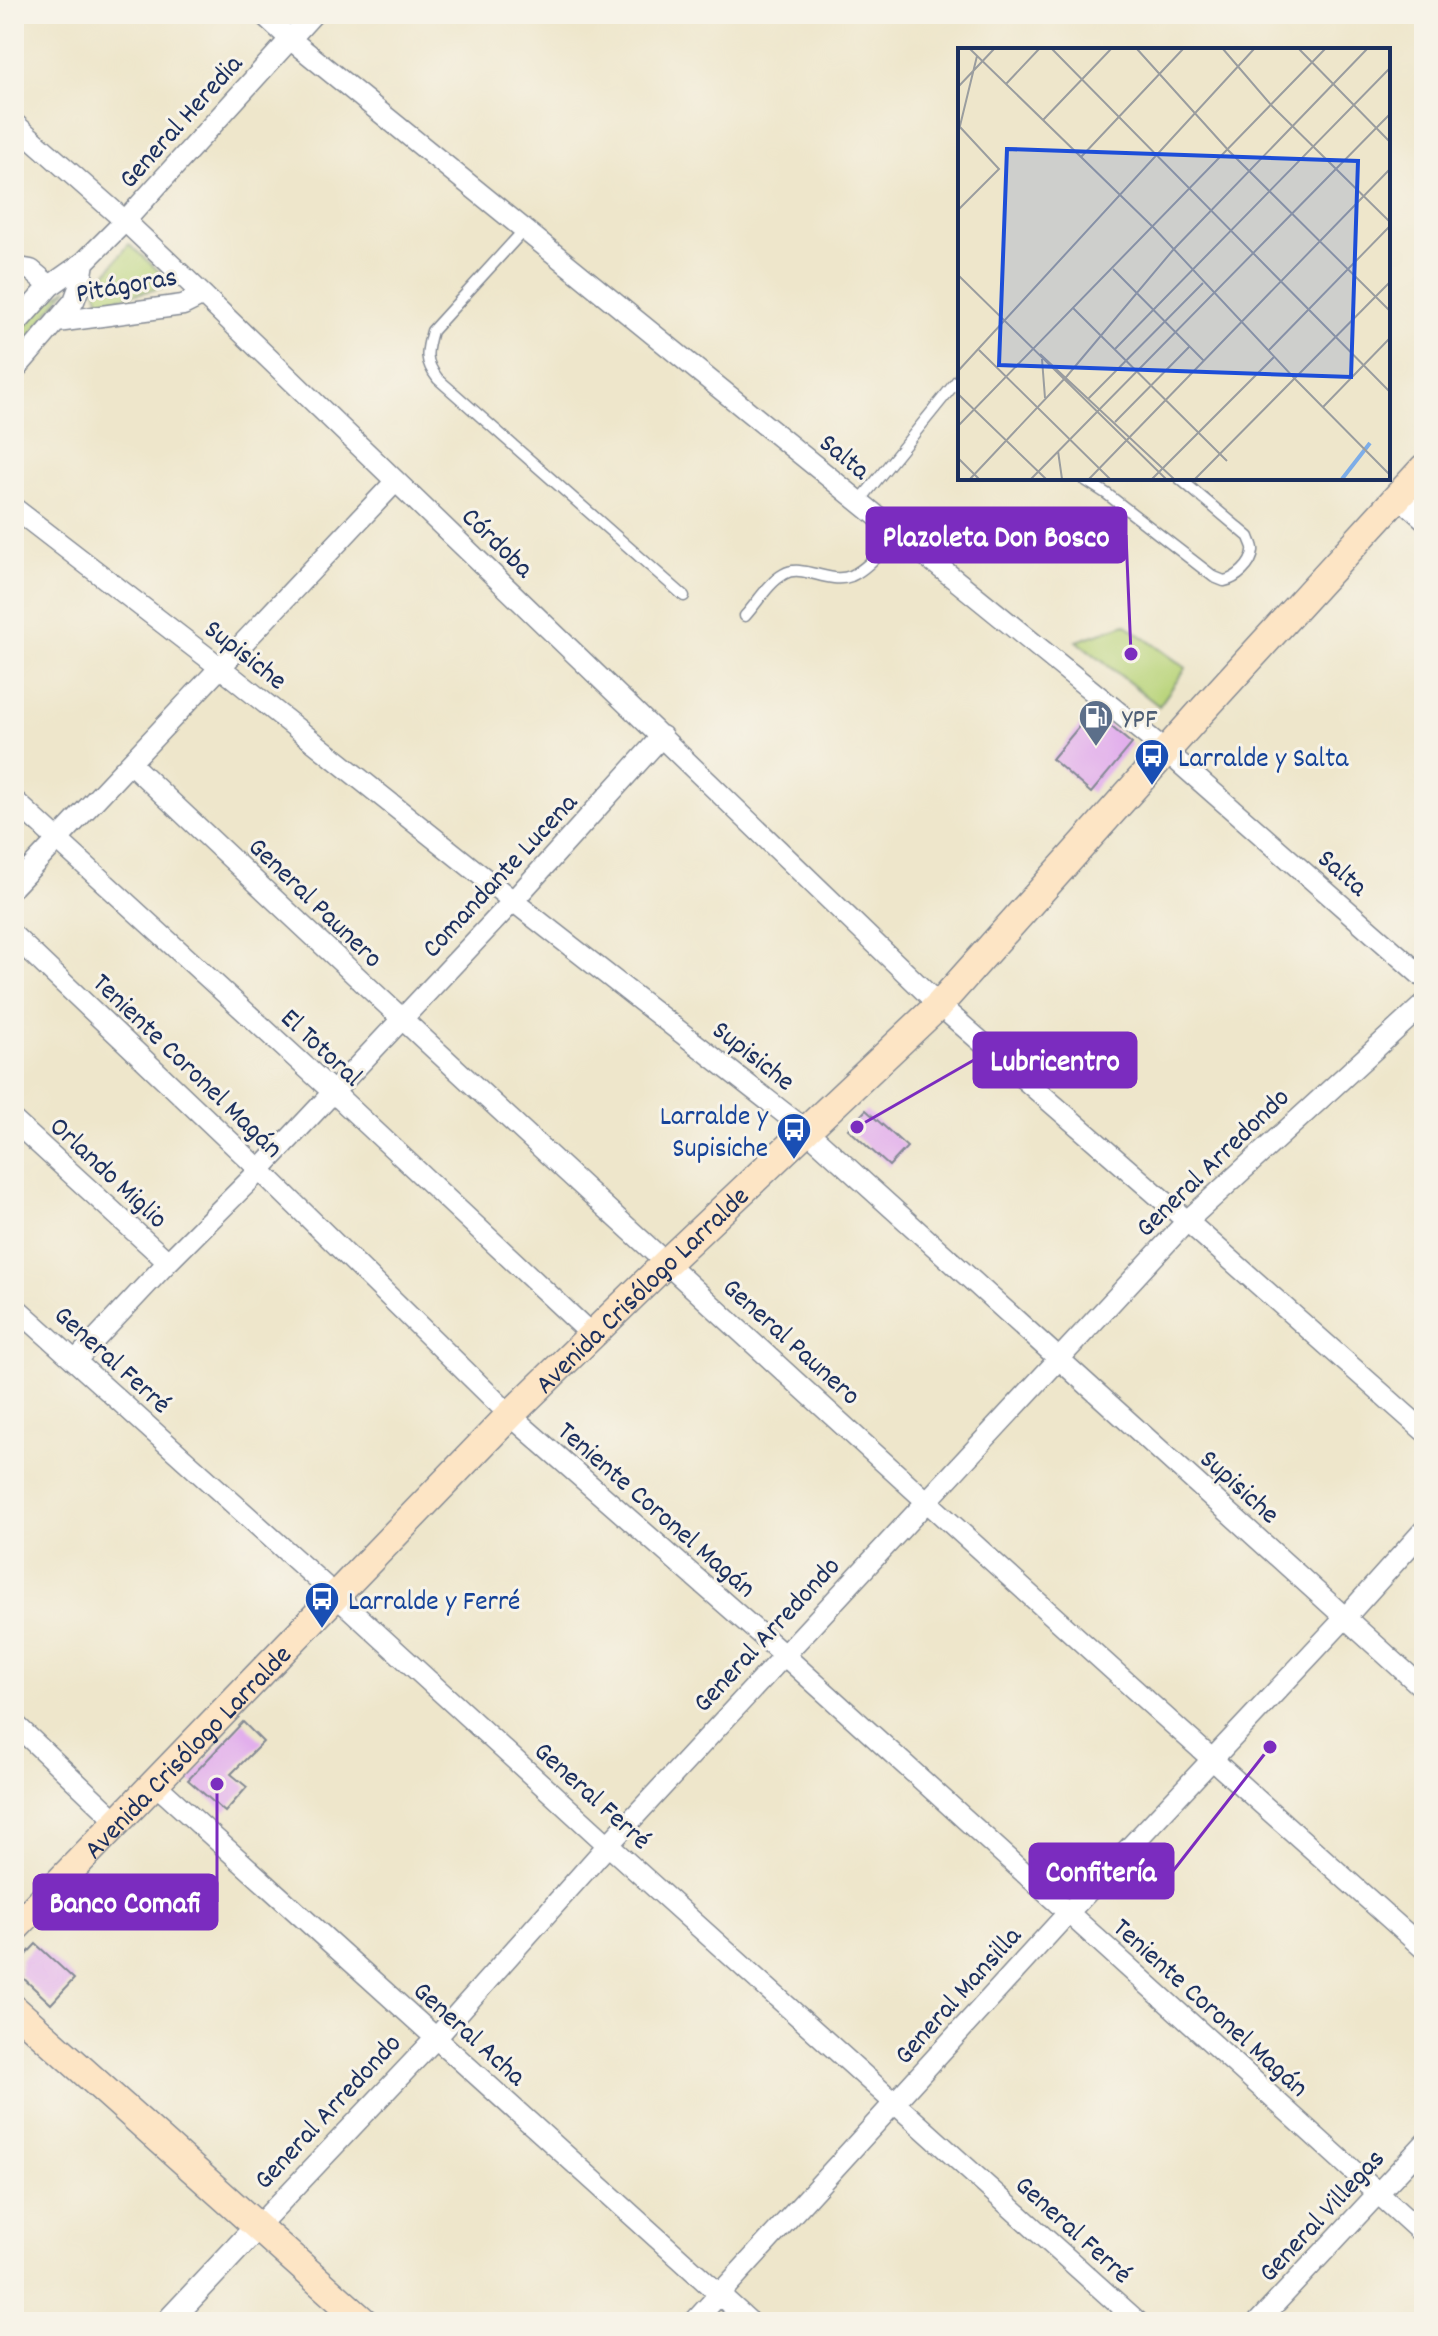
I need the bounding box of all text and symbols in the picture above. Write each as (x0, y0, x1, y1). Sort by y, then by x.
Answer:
street label: General Heredia (111, 47, 255, 200)
inset map (958, 48, 1390, 480)
street label: Pitágoras (73, 259, 181, 316)
street label: Salta (809, 426, 878, 492)
street label: Córdoba (450, 500, 542, 590)
callout: Plazoleta Don Bosco (867, 508, 1126, 562)
text: Plazoleta Don Bosco (882, 519, 1110, 562)
street label: Supisiche (194, 612, 294, 702)
fuel station icon: YPF (1077, 698, 1115, 748)
place label: YPF (1122, 702, 1158, 742)
bus stop icon: Larralde y Salta (1133, 737, 1171, 787)
place label: Larralde y Salta (1178, 741, 1349, 781)
street label: Comandante Lucena (414, 785, 590, 969)
street label: General Paunero (237, 830, 390, 980)
street label: Salta (1307, 841, 1375, 909)
street label: Teniente Coronel Magán (81, 966, 290, 1170)
street label: El Totoral (269, 1001, 370, 1099)
street label: Supisiche (702, 1013, 802, 1103)
callout: Lubricentro (974, 1033, 1136, 1087)
text: Lubricentro (990, 1043, 1120, 1086)
street label: General Arredondo (1128, 1080, 1301, 1249)
place label: Larralde y Supisiche (660, 1099, 769, 1171)
street label: Orlando Miglio (38, 1109, 175, 1240)
bus stop icon: Larralde y Supisiche (775, 1111, 813, 1161)
street label: Avenida Crisólogo Larralde (528, 1179, 760, 1405)
street label: General Paunero (711, 1271, 868, 1417)
street label: General Ferré (43, 1298, 178, 1425)
street label: Teniente Coronel Magán (546, 1414, 763, 1610)
street label: Supisiche (1189, 1442, 1287, 1536)
street label: General Arredondo (686, 1549, 852, 1723)
bus stop icon: Larralde y Ferré (303, 1580, 341, 1630)
place label: Larralde y Ferré (348, 1584, 520, 1624)
street label: Avenida Crisólogo Larralde (77, 1638, 303, 1870)
street label: General Ferré (523, 1734, 658, 1861)
callout: Confitería (1030, 1844, 1173, 1898)
text: Confitería (1046, 1854, 1157, 1897)
callout: Banco Comafi (34, 1875, 217, 1929)
text: Banco Comafi (49, 1885, 201, 1928)
street label: Teniente Coronel Magán (1102, 1911, 1316, 2109)
street label: General Mansilla (887, 1919, 1033, 2075)
street label: General Acha (402, 1974, 534, 2098)
street label: General Arredondo (247, 2026, 413, 2200)
street label: General Villegas (1251, 2142, 1396, 2293)
street label: General Ferré (1004, 2168, 1139, 2295)

